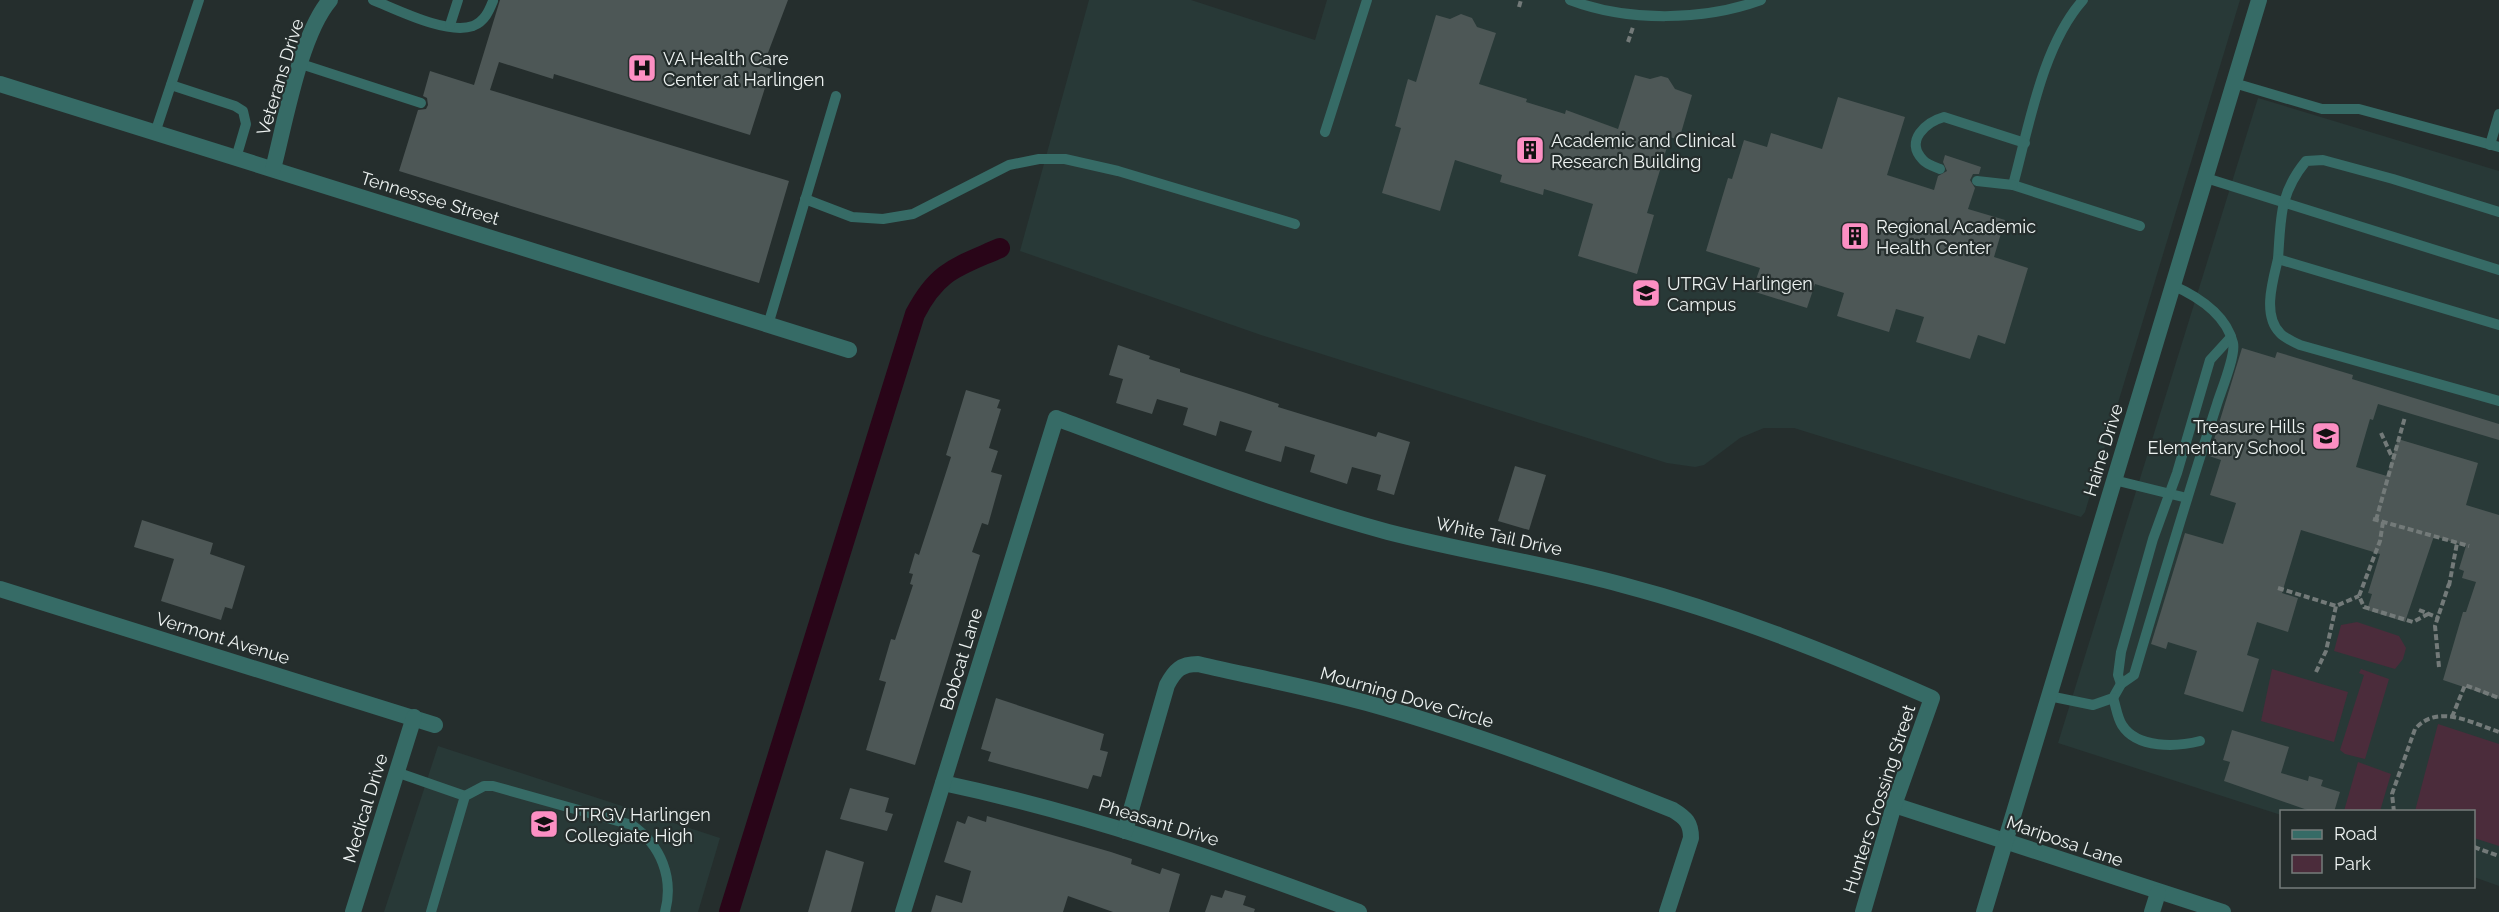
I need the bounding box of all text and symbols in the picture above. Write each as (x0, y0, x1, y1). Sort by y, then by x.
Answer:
street label: Veterans Drive (252, 16, 308, 138)
place label: VA Health Care Center at Harlingen (663, 48, 824, 90)
hospital icon: VA Health Care Center at Harlingen (626, 52, 658, 84)
place label: Academic and Clinical Research Building (1551, 130, 1736, 172)
building icon: Academic and Clinical Research Building (1514, 134, 1546, 166)
street label: Tennessee Street (358, 167, 502, 229)
place label: Regional Academic Health Center (1876, 216, 2036, 258)
building icon: Regional Academic Health Center (1839, 220, 1871, 252)
place label: UTRGV Harlingen Campus (1667, 273, 1813, 315)
school or university icon: UTRGV Harlingen Campus (1630, 277, 1662, 309)
street label: Haine Drive (2079, 401, 2127, 499)
place label: Treasure Hills Elementary School (2147, 416, 2305, 458)
school or university icon: Treasure Hills Elementary School (2310, 420, 2342, 452)
street label: White Tail Drive (1434, 512, 1564, 560)
street label: Bobcat Lane (936, 605, 987, 712)
street label: Vermont Avenue (154, 608, 293, 668)
street label: Mourning Dove Circle (1318, 662, 1496, 732)
street label: Hunters Crossing Street (1839, 702, 1919, 896)
street label: Medical Drive (338, 751, 392, 865)
street label: Pheasant Drive (1096, 794, 1222, 850)
place label: UTRGV Harlingen Collegiate High (565, 804, 711, 846)
school or university icon: UTRGV Harlingen Collegiate High (528, 808, 560, 840)
legend (2280, 810, 2475, 888)
street label: Mariposa Lane (2004, 811, 2127, 871)
text: Road (2334, 823, 2377, 844)
text: Park (2334, 853, 2371, 874)

